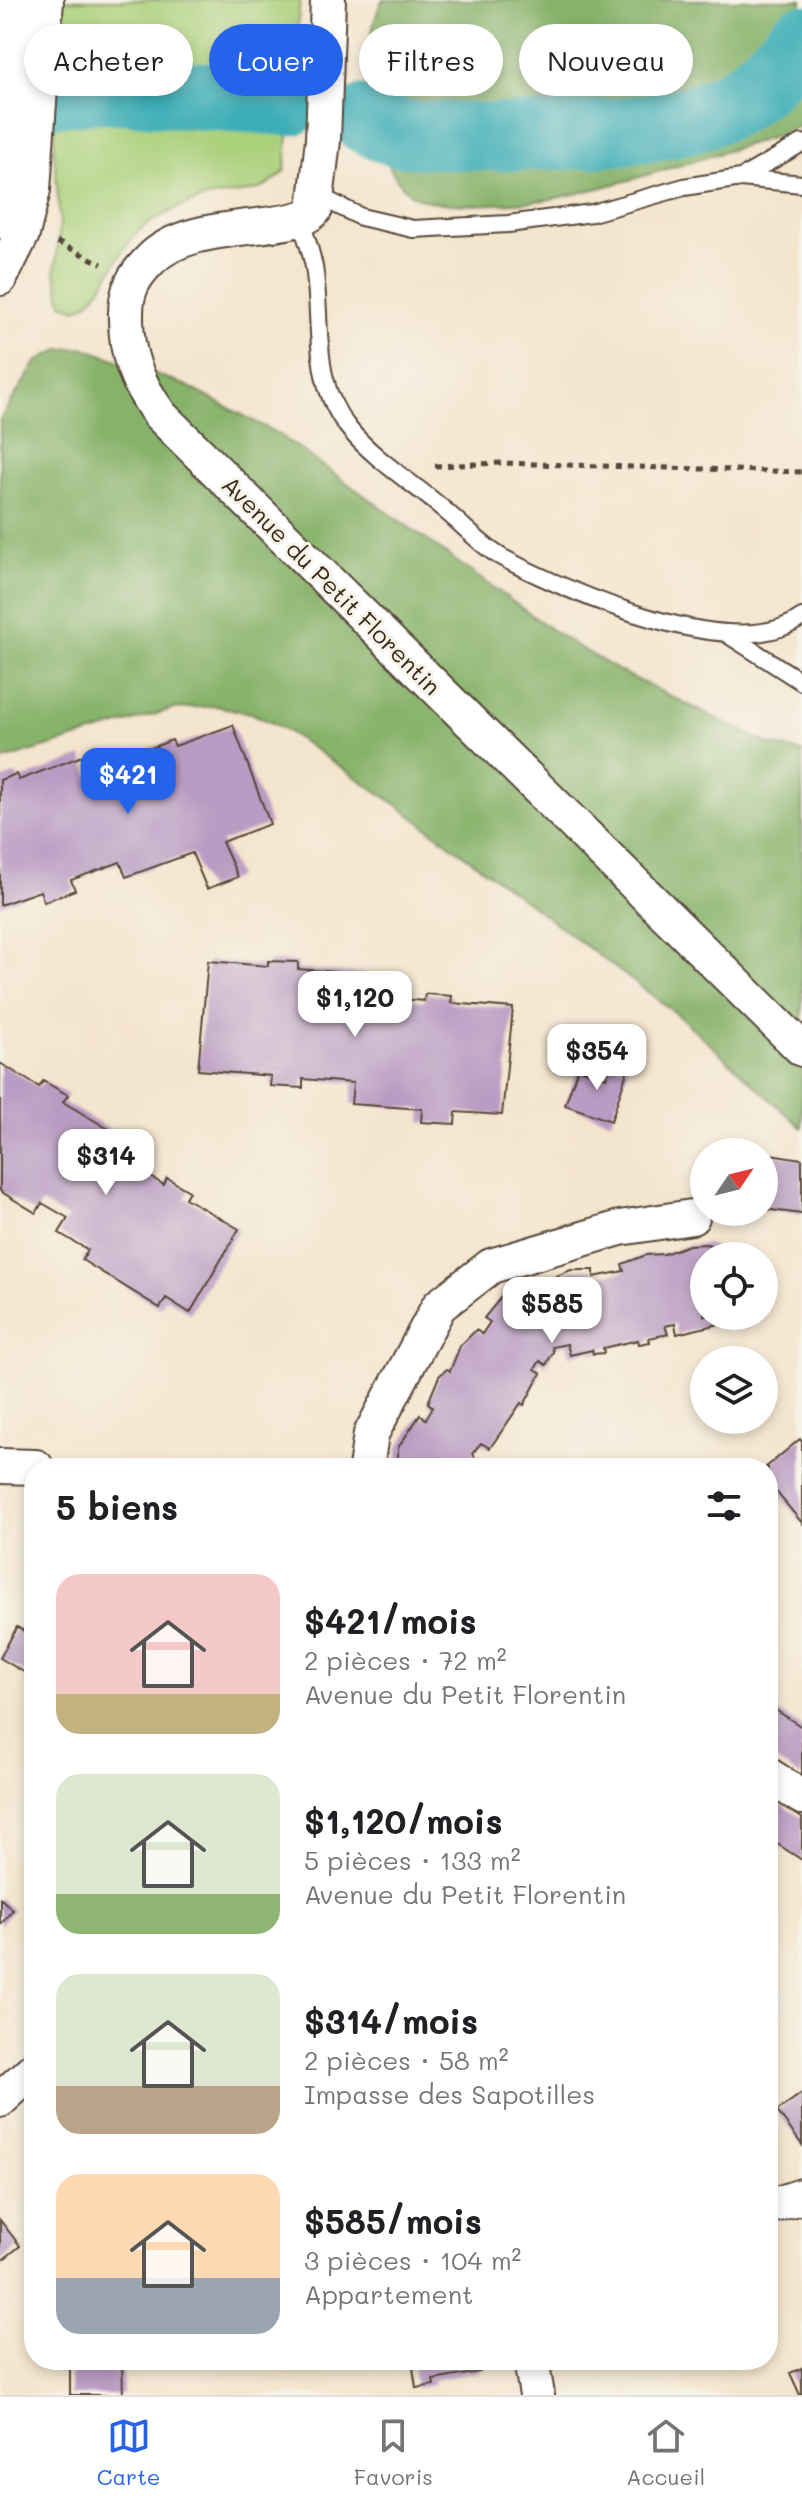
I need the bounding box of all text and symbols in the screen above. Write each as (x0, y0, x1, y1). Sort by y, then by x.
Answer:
chip: Acheter (24, 24, 193, 96)
chip: Louer (209, 24, 343, 96)
chip: Filtres (359, 24, 503, 96)
chip: Nouveau (519, 24, 693, 96)
street label: Avenue du Petit Florentin (216, 469, 448, 701)
pin: $421 (81, 748, 175, 816)
text: $421 (99, 757, 157, 791)
pin: $1,120 (290, 971, 420, 1039)
text: $1,120 (316, 980, 394, 1014)
pin: $354 (550, 1024, 644, 1092)
text: $354 (565, 1033, 629, 1067)
pin: $314 (59, 1129, 153, 1197)
text: $314 (76, 1138, 136, 1172)
north arrow (690, 1138, 778, 1226)
map controls (690, 1138, 778, 1434)
button: locate (690, 1242, 778, 1330)
pin: $585 (505, 1277, 599, 1345)
text: $585 (521, 1286, 583, 1320)
button: layers (690, 1346, 778, 1434)
text: 5 biens (56, 1484, 178, 1529)
icon: filters (702, 1484, 746, 1528)
text: $421/mois (304, 1598, 477, 1643)
icon: home (120, 1606, 216, 1702)
text: 2 pièces · 72 m² (304, 1643, 507, 1677)
text: Avenue du Petit Florentin (304, 1677, 626, 1711)
text: $1,120/mois (304, 1798, 503, 1843)
icon: home (120, 1806, 216, 1902)
text: 5 pièces · 133 m² (304, 1843, 521, 1877)
text: Avenue du Petit Florentin (304, 1877, 626, 1911)
text: $314/mois (304, 1998, 478, 2043)
icon: home (120, 2006, 216, 2102)
text: 2 pièces · 58 m² (304, 2043, 509, 2077)
text: Impasse des Sapotilles (304, 2077, 595, 2111)
text: $585/mois (304, 2198, 482, 2243)
icon: home (120, 2206, 216, 2302)
text: 3 pièces · 104 m² (304, 2243, 521, 2277)
text: Appartement (304, 2277, 474, 2311)
tab: Carte (97, 2414, 160, 2491)
tab: Favoris (354, 2414, 433, 2491)
tab: Accueil (626, 2414, 705, 2491)

